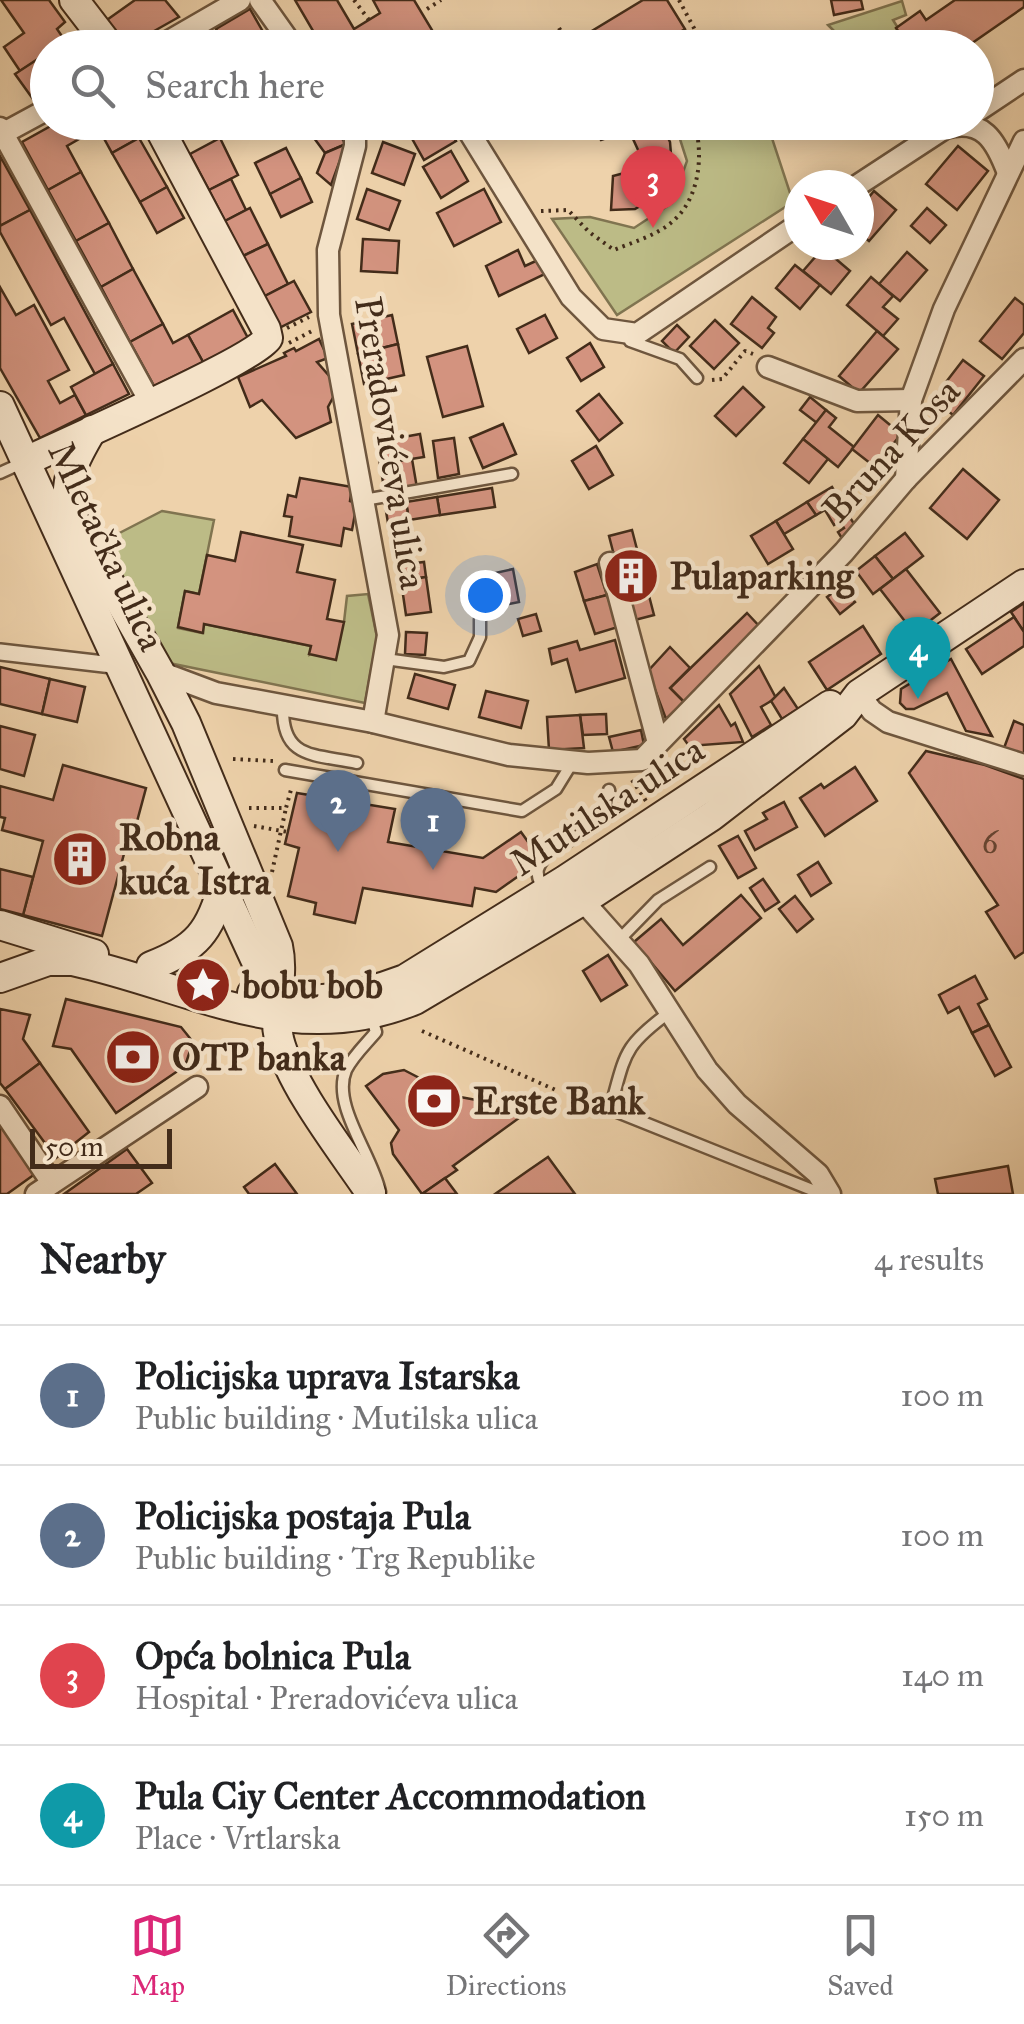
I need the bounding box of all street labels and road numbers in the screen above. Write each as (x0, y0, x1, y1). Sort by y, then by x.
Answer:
street label: Preradovićeva ulica (345, 293, 437, 593)
street label: Bruna Kosa (813, 368, 970, 532)
street label: Mletačka ulica (39, 434, 176, 659)
street label: Mutilska ulica (501, 726, 713, 886)

